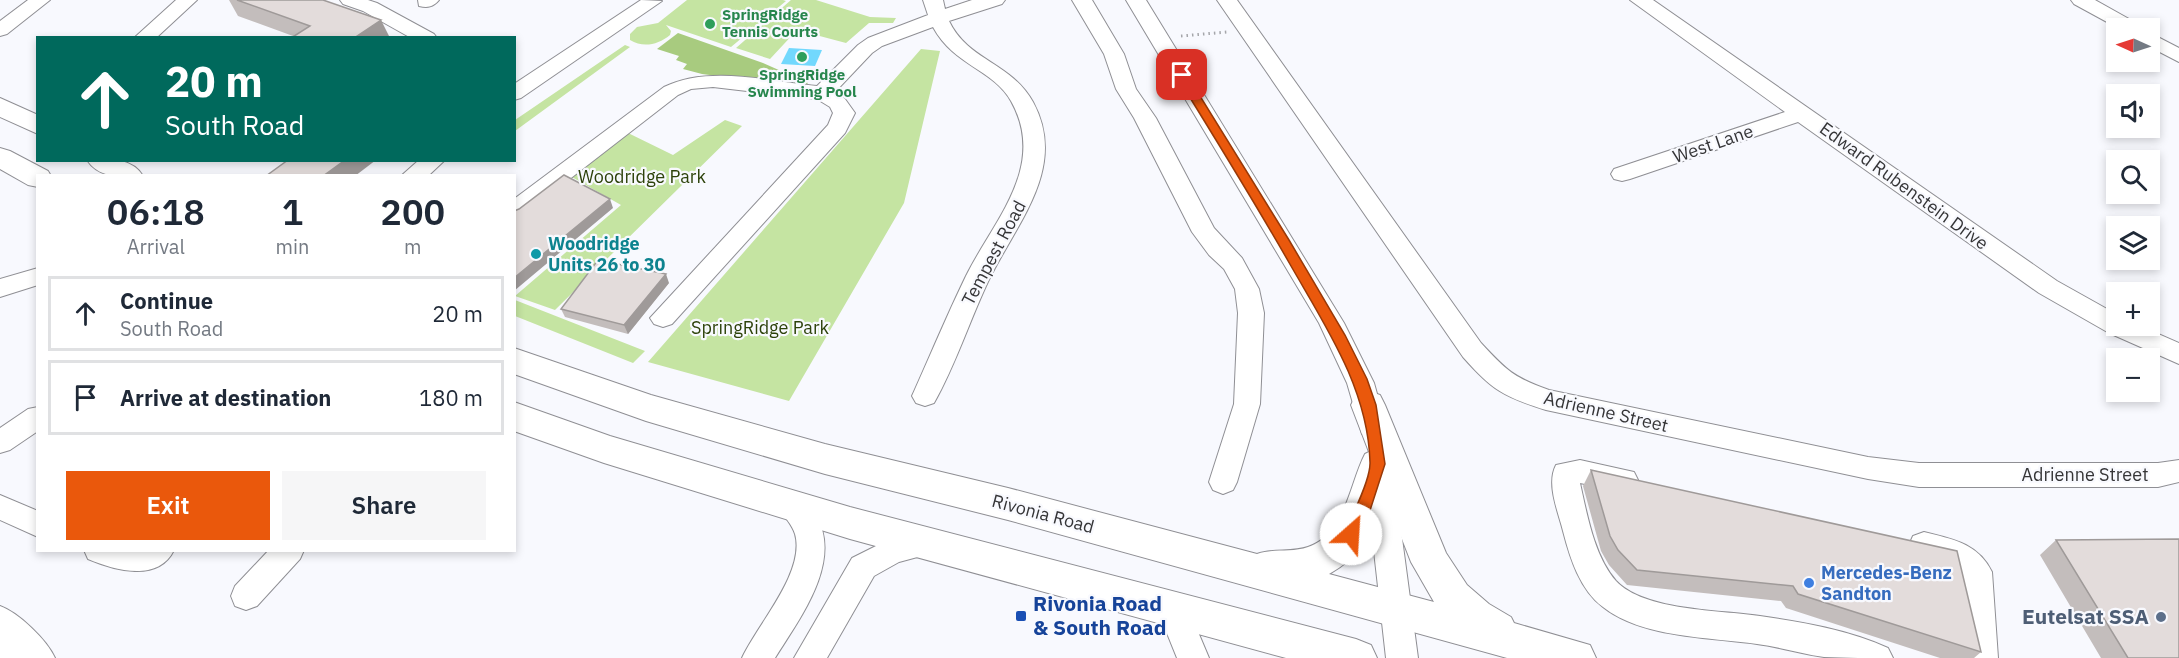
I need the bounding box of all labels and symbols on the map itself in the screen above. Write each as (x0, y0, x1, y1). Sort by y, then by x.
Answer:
place label: SpringRidge Tennis Courts (722, 5, 819, 41)
marker: SpringRidge Tennis Courts (703, 17, 717, 31)
north arrow (2106, 18, 2160, 72)
pin (1156, 49, 1207, 100)
marker: SpringRidge Swimming Pool (795, 50, 809, 64)
place label: SpringRidge Swimming Pool (747, 65, 857, 101)
street label: Edward Rubenstein Drive (1815, 117, 1993, 255)
street label: West Lane (1670, 119, 1756, 168)
park label: Woodridge Park (578, 165, 706, 188)
street label: Tempest Road (956, 196, 1031, 309)
place label: Woodridge Units 26 to 30 (548, 232, 665, 276)
marker: Woodridge Units 26 to 30 (529, 247, 543, 261)
park label: SpringRidge Park (691, 316, 830, 339)
street label: Adrienne Street (1542, 386, 1671, 437)
street label: Adrienne Street (2022, 463, 2148, 486)
street label: Rivonia Road (990, 489, 1097, 538)
position arrow (1319, 502, 1383, 566)
place label: Mercedes-Benz Sandton (1821, 561, 1952, 605)
marker: Mercedes-Benz Sandton (1802, 576, 1816, 590)
place label: Rivonia Road & South Road (1033, 589, 1166, 641)
place label: Eutelsat SSA (2022, 602, 2149, 630)
marker: Rivonia Road & South Road (1014, 609, 1028, 623)
marker: Eutelsat SSA (2154, 610, 2168, 624)

